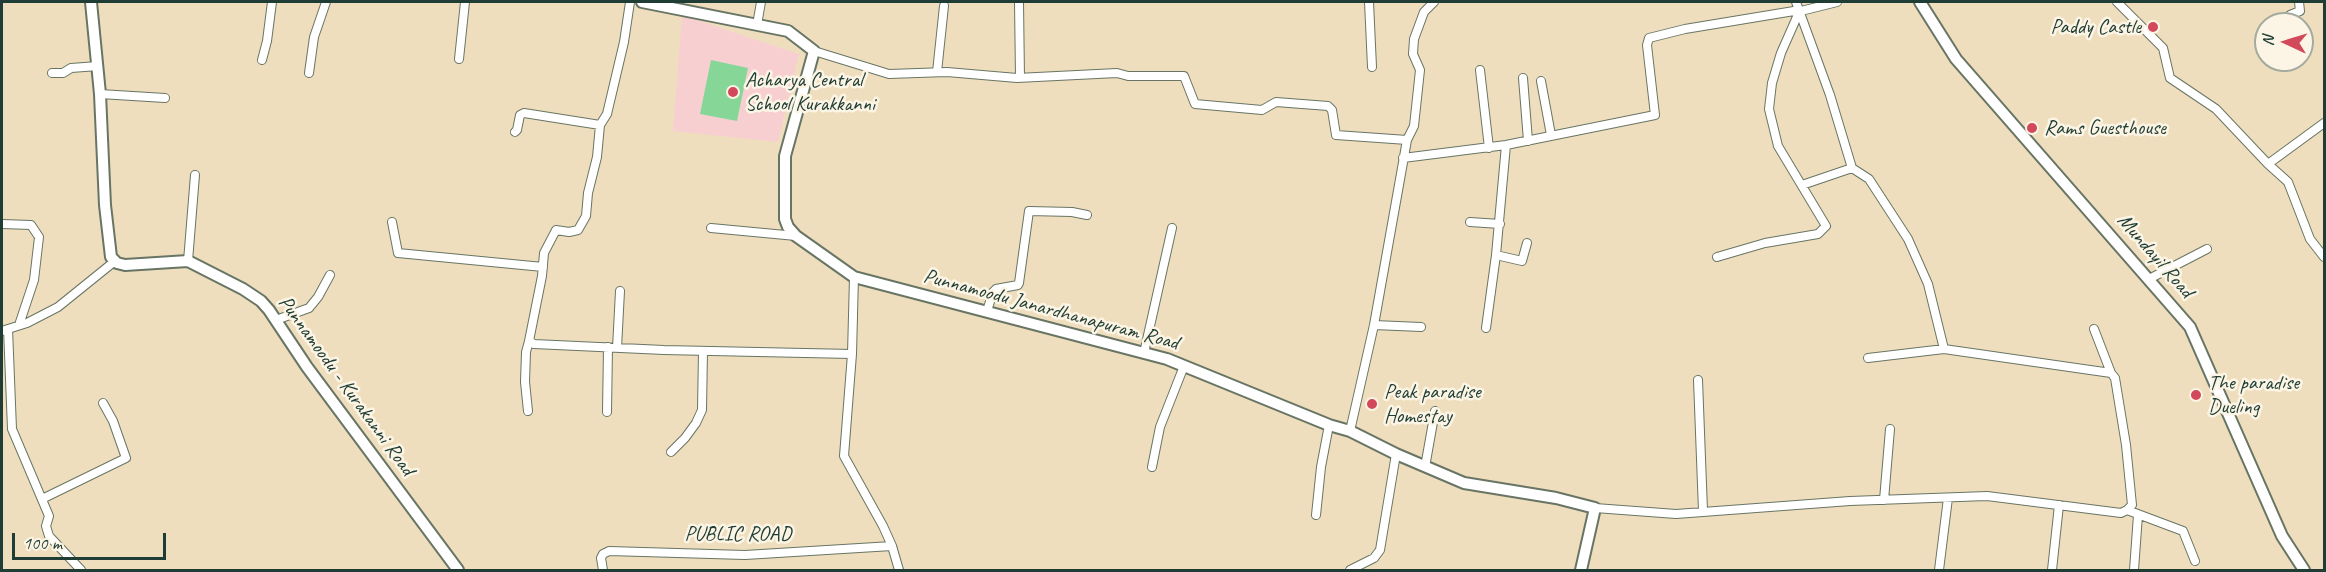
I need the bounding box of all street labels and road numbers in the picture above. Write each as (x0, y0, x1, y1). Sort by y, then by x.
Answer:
street label: Mundayil Road (2111, 209, 2199, 303)
street label: Punnamoodu Janardhanapuram Road (921, 264, 1181, 356)
street label: Punnamoodu - Kurakanni Road (272, 291, 420, 481)
street label: PUBLIC ROAD (685, 521, 791, 547)

